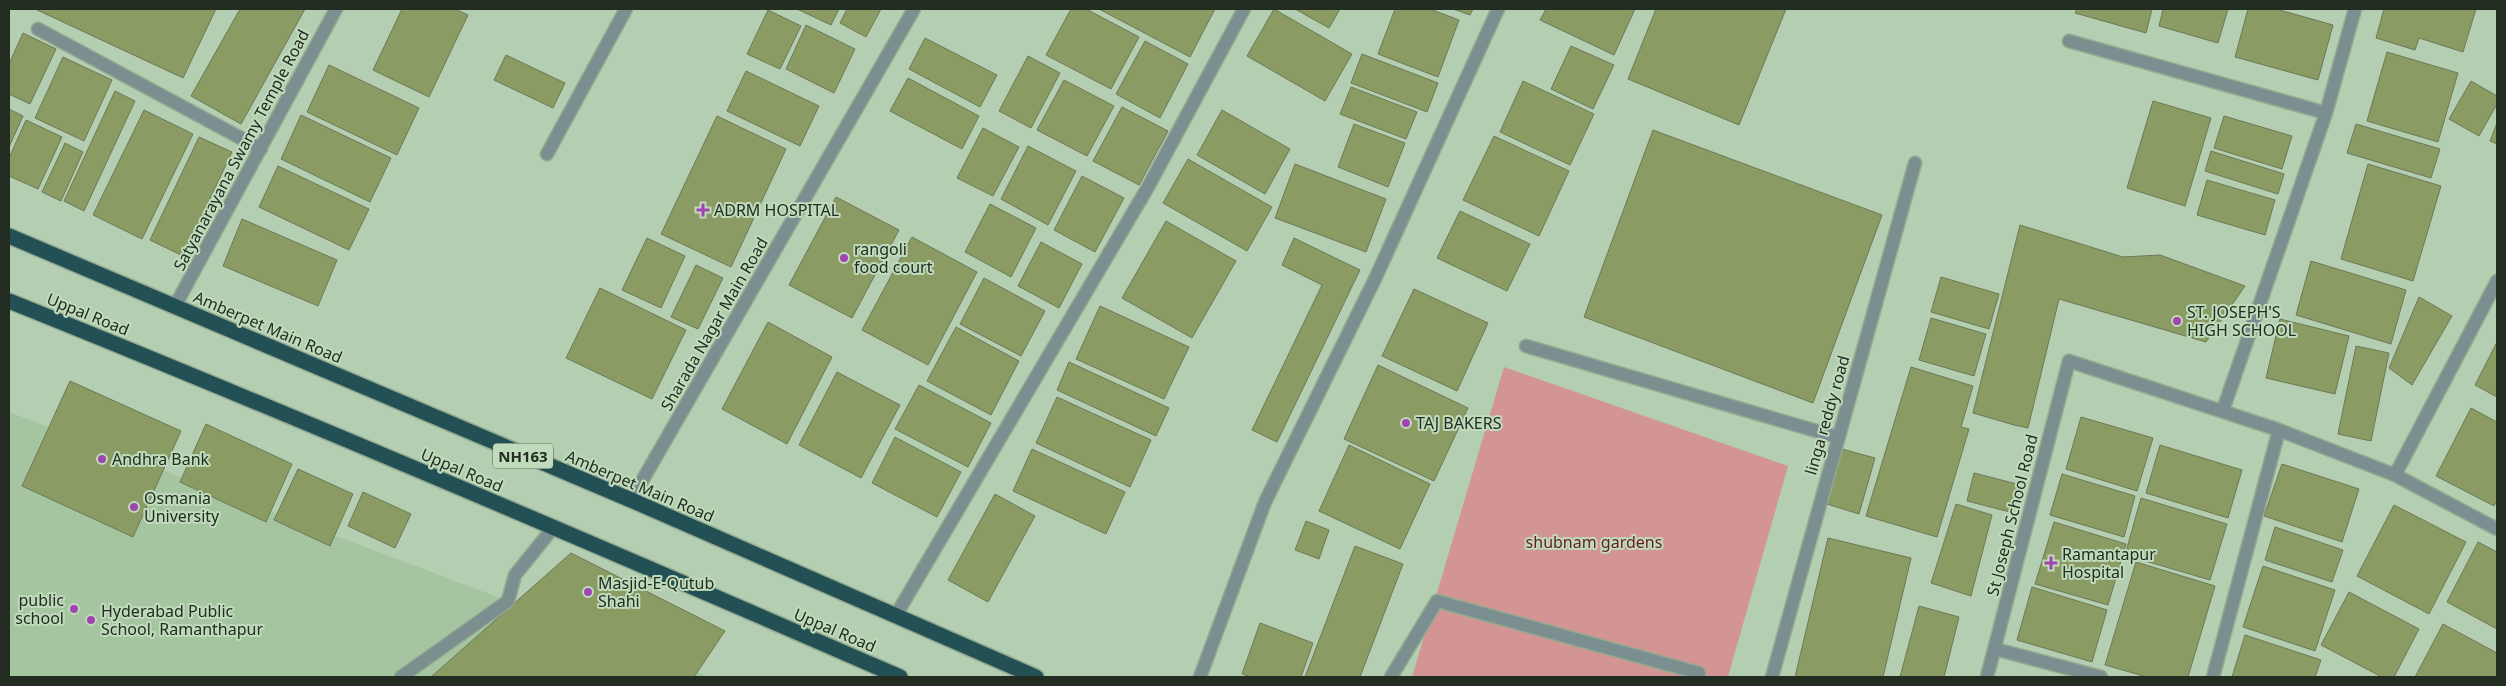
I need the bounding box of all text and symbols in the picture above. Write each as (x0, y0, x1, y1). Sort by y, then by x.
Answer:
street label: Satyanarayana Swamy Temple Road (168, 26, 314, 274)
place label: ADRM HOSPITAL (714, 199, 839, 221)
marker: ADRM HOSPITAL (696, 203, 710, 217)
street label: Sharada Nagar Main Road (655, 233, 773, 415)
place label: rangoli food court (854, 238, 933, 278)
marker: rangoli food court (838, 252, 850, 264)
street label: Amberpet Main Road (190, 286, 346, 368)
street label: Uppal Road (44, 287, 132, 341)
place label: ST. JOSEPH'S HIGH SCHOOL (2187, 301, 2296, 341)
marker: ST. JOSEPH'S HIGH SCHOOL (2171, 315, 2183, 327)
street label: linga reddy road (1799, 353, 1855, 477)
place label: TAJ BAKERS (1416, 412, 1502, 434)
marker: TAJ BAKERS (1400, 417, 1412, 429)
street label: St Joseph School Road (1981, 432, 2043, 598)
street label: Uppal Road (418, 443, 506, 497)
road number: NH163 (493, 444, 553, 468)
street label: Amberpet Main Road (562, 445, 718, 527)
place label: Andhra Bank (112, 448, 210, 470)
marker: Andhra Bank (96, 453, 108, 465)
place label: Osmania University (144, 487, 220, 527)
marker: Osmania University (128, 501, 140, 513)
park label: shubnam gardens (1526, 531, 1662, 553)
place label: Ramantapur Hospital (2062, 543, 2156, 583)
marker: Ramantapur Hospital (2044, 556, 2058, 570)
place label: Masjid-E-Qutub Shahi (598, 572, 714, 612)
marker: Masjid-E-Qutub Shahi (582, 586, 594, 598)
place label: public school (15, 589, 64, 629)
place label: Hyderabad Public School, Ramanthapur (101, 600, 263, 640)
marker: public school (68, 603, 80, 615)
street label: Uppal Road (791, 603, 879, 657)
marker: Hyderabad Public School, Ramanthapur (85, 614, 97, 626)

